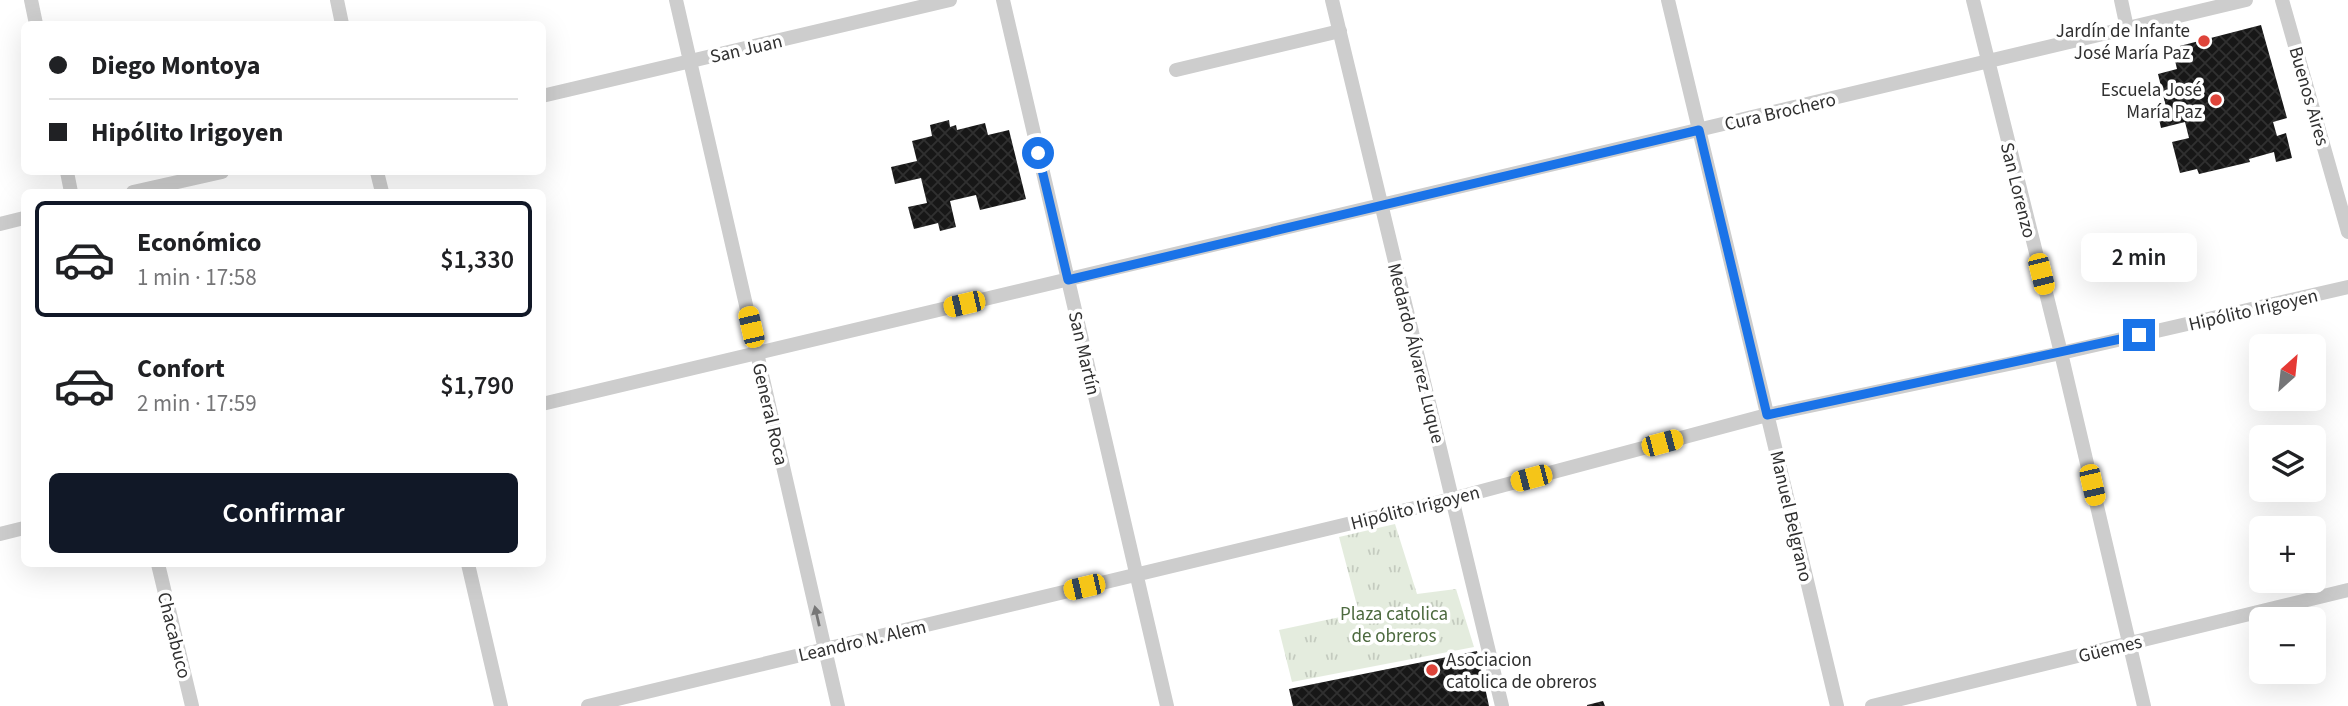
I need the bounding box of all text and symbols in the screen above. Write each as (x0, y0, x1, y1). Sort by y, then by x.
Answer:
place label: Jardín de Infante José María Paz (2056, 18, 2190, 67)
street label: San Juan (708, 28, 785, 71)
marker: Jardín de Infante José María Paz (2196, 33, 2212, 49)
street label: Buenos Aires (2282, 44, 2336, 149)
text: Diego Montoya (91, 47, 260, 84)
place label: Escuela José María Paz (2101, 77, 2202, 126)
street label: Cura Brochero (1722, 87, 1839, 138)
marker: Escuela José María Paz (2208, 92, 2224, 108)
text: Hipólito Irigoyen (91, 114, 283, 151)
route start (1022, 137, 1054, 169)
street label: San Lorenzo (1993, 140, 2042, 241)
text: Económico (137, 224, 262, 261)
icon: car (53, 228, 116, 291)
callout: 2 min (2081, 233, 2197, 282)
text: $1,330 (440, 241, 514, 278)
text: 2 min (2112, 241, 2166, 274)
car (2026, 251, 2057, 297)
street label: Medardo Álvarez Luque (1380, 260, 1451, 446)
text: 1 min · 17:58 (137, 261, 257, 294)
street label: Hipólito Irigoyen (2186, 282, 2321, 338)
car (942, 289, 987, 319)
car (737, 304, 766, 350)
street label: San Martín (1061, 309, 1106, 398)
route end (2123, 319, 2155, 351)
north arrow (2249, 334, 2326, 411)
map controls (2249, 334, 2326, 684)
text: Confort (137, 350, 225, 387)
icon: car (53, 354, 116, 417)
street label: General Roca (745, 360, 794, 468)
text: $1,790 (440, 367, 514, 404)
text: 2 min · 17:59 (137, 387, 257, 420)
button: layers (2249, 425, 2326, 502)
car (1639, 427, 1686, 459)
street label: Manuel Belgrano (1762, 448, 1819, 584)
car (1508, 462, 1555, 494)
car (2078, 462, 2107, 508)
button: Confirmar (49, 473, 518, 553)
street label: Hipólito Irigoyen (1348, 479, 1483, 538)
button: + (2249, 516, 2326, 593)
car (1062, 572, 1107, 602)
street label: Chacabuco (150, 589, 197, 681)
park label: Plaza catolica de obreros (1340, 601, 1448, 650)
one-way arrow (812, 605, 823, 627)
button: − (2249, 607, 2326, 684)
street label: Leandro N. Alem (796, 614, 929, 669)
street label: Güemes (2076, 629, 2145, 670)
place label: Asociacion catolica de obreros (1446, 647, 1597, 696)
marker: Asociacion catolica de obreros (1424, 662, 1440, 678)

